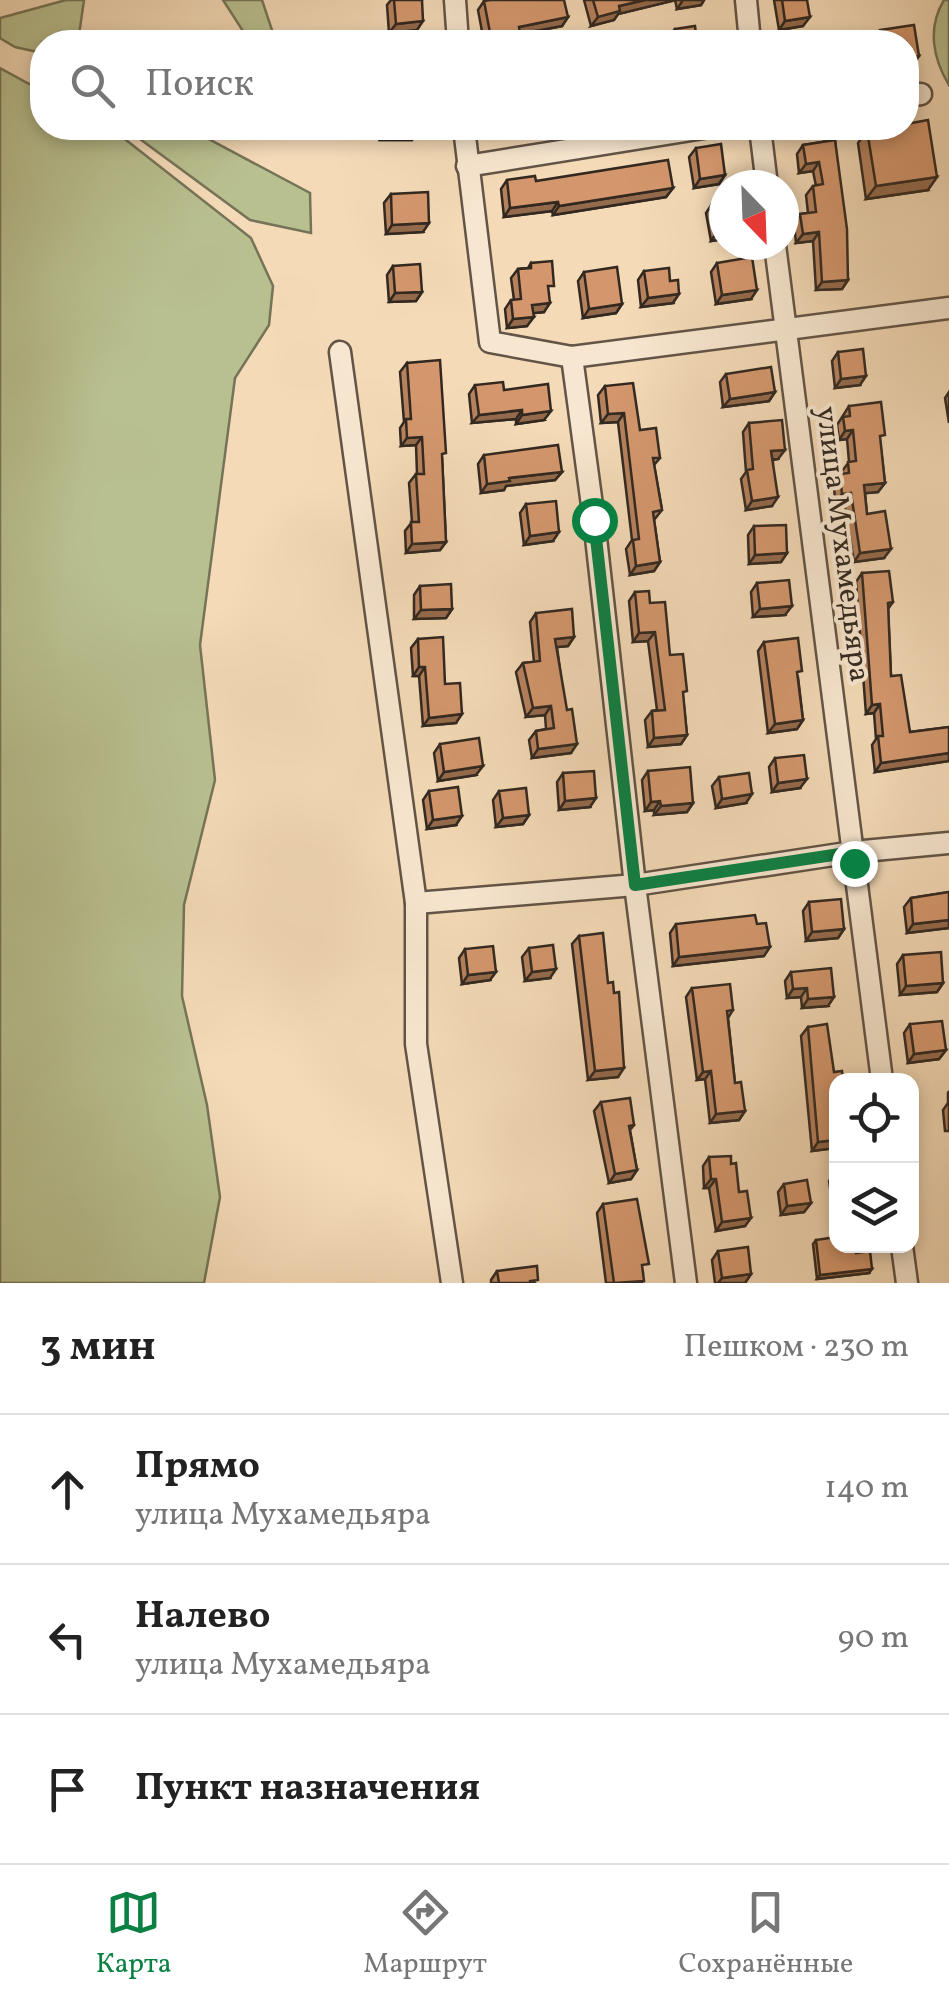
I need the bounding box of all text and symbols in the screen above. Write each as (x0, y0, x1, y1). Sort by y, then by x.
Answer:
search box (30, 30, 919, 140)
icon: search (65, 58, 120, 113)
text: Поиск (145, 59, 254, 112)
north arrow (709, 170, 799, 260)
street label: улица Мухамедьяра (804, 404, 880, 684)
route start (572, 498, 618, 544)
route end (832, 841, 878, 887)
map controls (829, 1073, 919, 1253)
button: locate (829, 1073, 919, 1163)
button: layers (829, 1163, 919, 1253)
text: 3 мин (40, 1319, 156, 1378)
text: Пешком · 230 m (683, 1326, 909, 1370)
text: Прямо (135, 1441, 260, 1494)
icon: ahead (40, 1462, 95, 1517)
text: 140 m (824, 1467, 909, 1511)
text: улица Мухамедьяра (135, 1494, 431, 1538)
text: Налево (135, 1591, 271, 1644)
icon: left (40, 1612, 95, 1667)
text: 90 m (838, 1617, 909, 1661)
text: улица Мухамедьяра (135, 1644, 431, 1688)
icon: arrive (40, 1762, 95, 1817)
text: Пункт назначения (135, 1763, 480, 1816)
tab: Карта (96, 1885, 172, 1984)
tab: Маршрут (363, 1885, 487, 1984)
tab: Сохранённые (679, 1885, 853, 1984)

